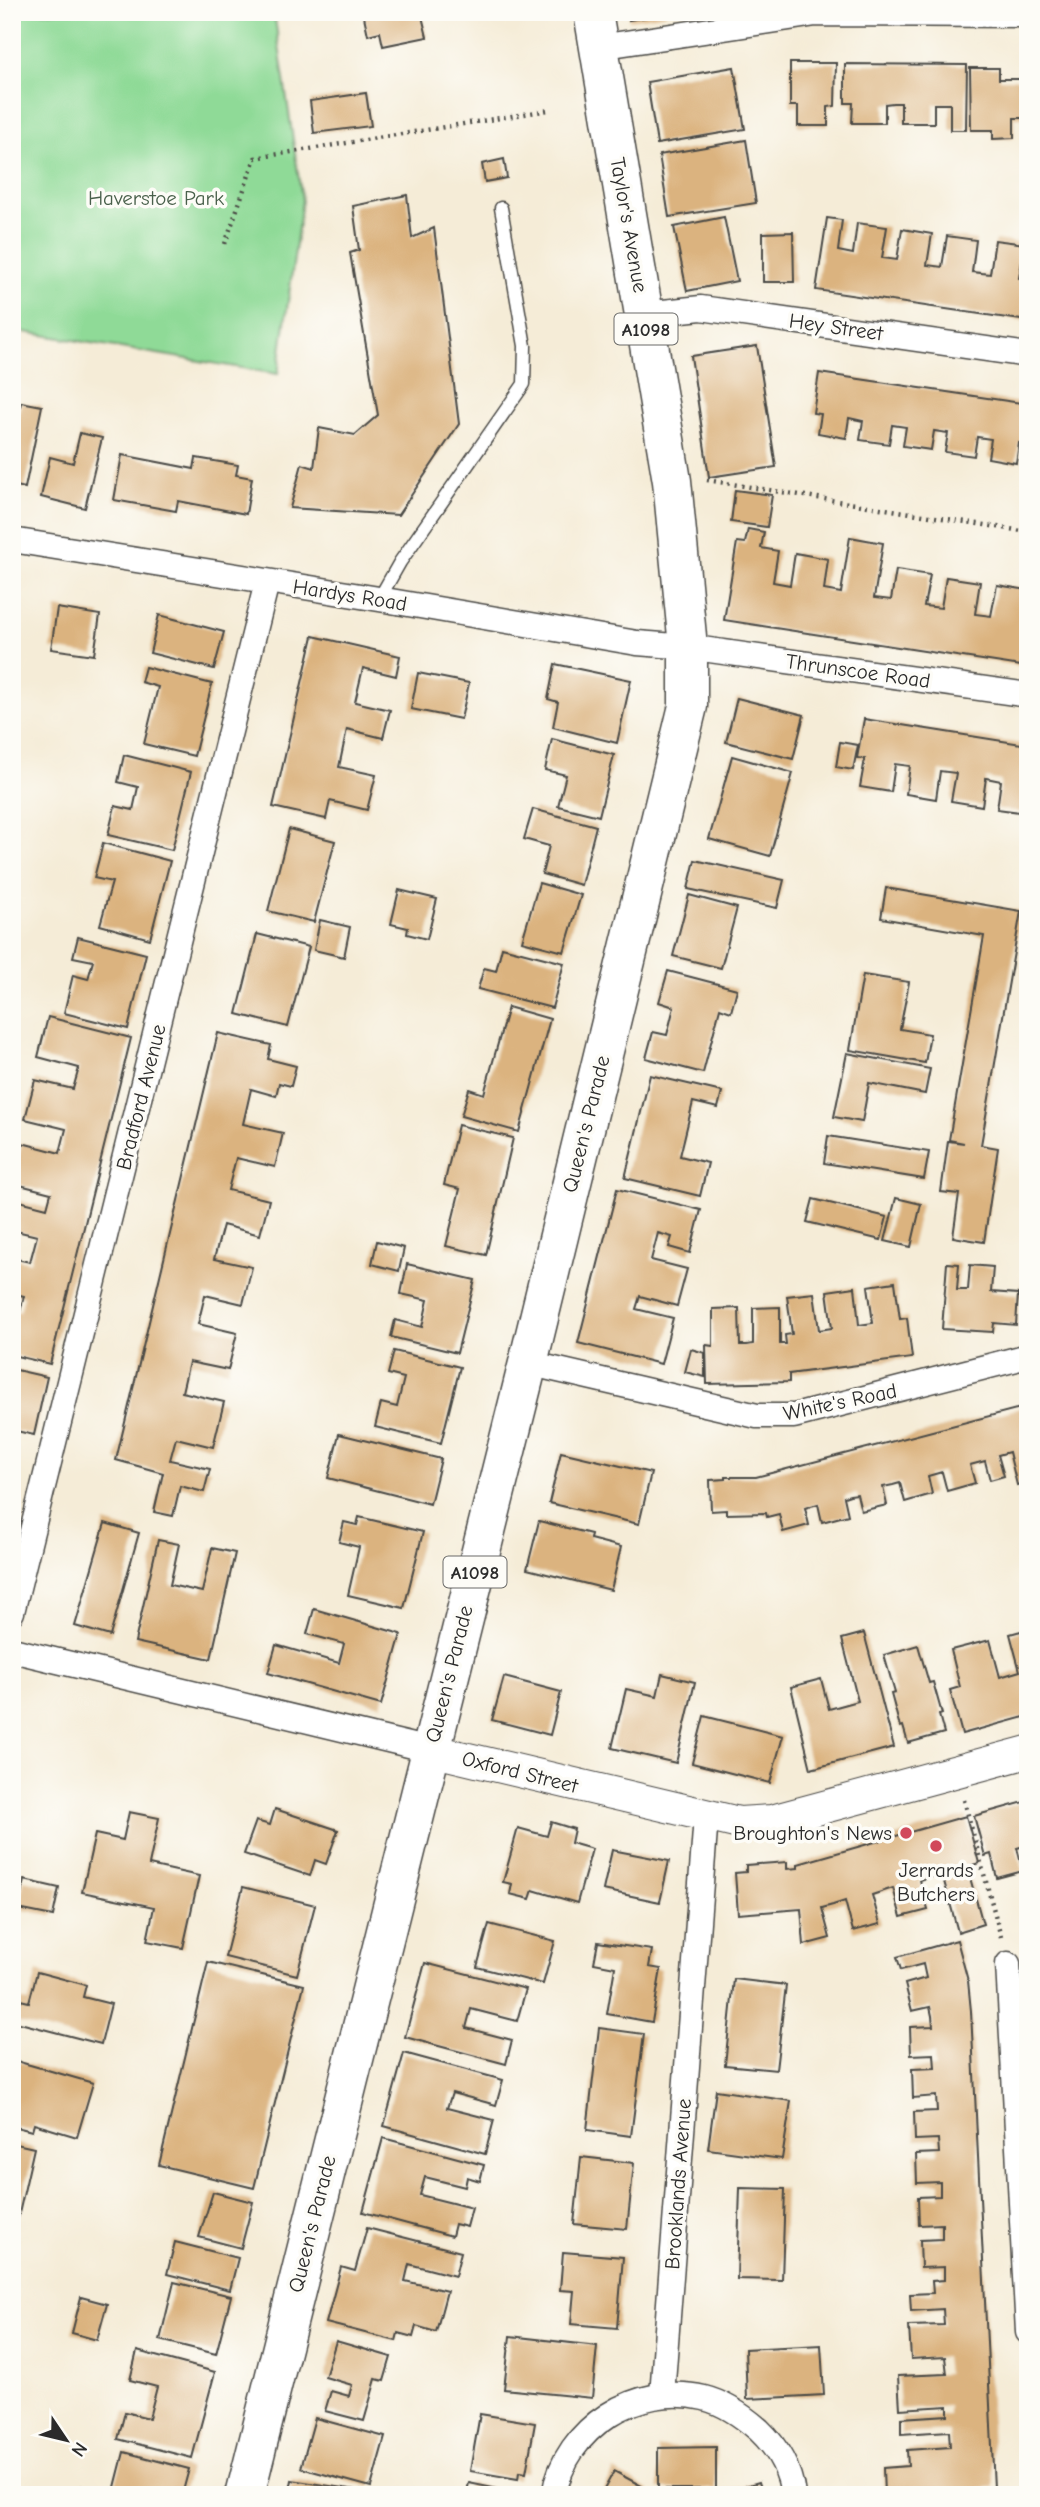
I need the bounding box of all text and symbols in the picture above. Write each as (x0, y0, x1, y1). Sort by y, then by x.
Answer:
street label: Taylor's Avenue (605, 155, 653, 295)
park label: Haverstoe Park (88, 186, 224, 210)
street label: Hey Street (787, 309, 886, 346)
road number: A1098 (614, 314, 678, 344)
street label: Hardys Road (291, 574, 409, 616)
street label: Thrunscoe Road (784, 649, 932, 693)
street label: Bradford Avenue (111, 1022, 171, 1172)
street label: Queen's Parade (557, 1053, 615, 1195)
street label: White's Road (781, 1378, 899, 1426)
road number: A1098 (444, 1556, 506, 1588)
street label: Queen's Parade (420, 1603, 478, 1745)
street label: Oxford Street (460, 1746, 581, 1798)
place label: Broughton's News (733, 1821, 892, 1845)
marker: Broughton's News (898, 1825, 914, 1841)
marker: Jerrards Butchers (928, 1838, 944, 1854)
place label: Jerrards Butchers (897, 1858, 975, 1906)
street label: Brooklands Avenue (660, 2098, 696, 2270)
street label: Queen's Parade (283, 2153, 341, 2295)
north arrow (32, 2406, 102, 2476)
text: N (67, 2438, 92, 2461)

